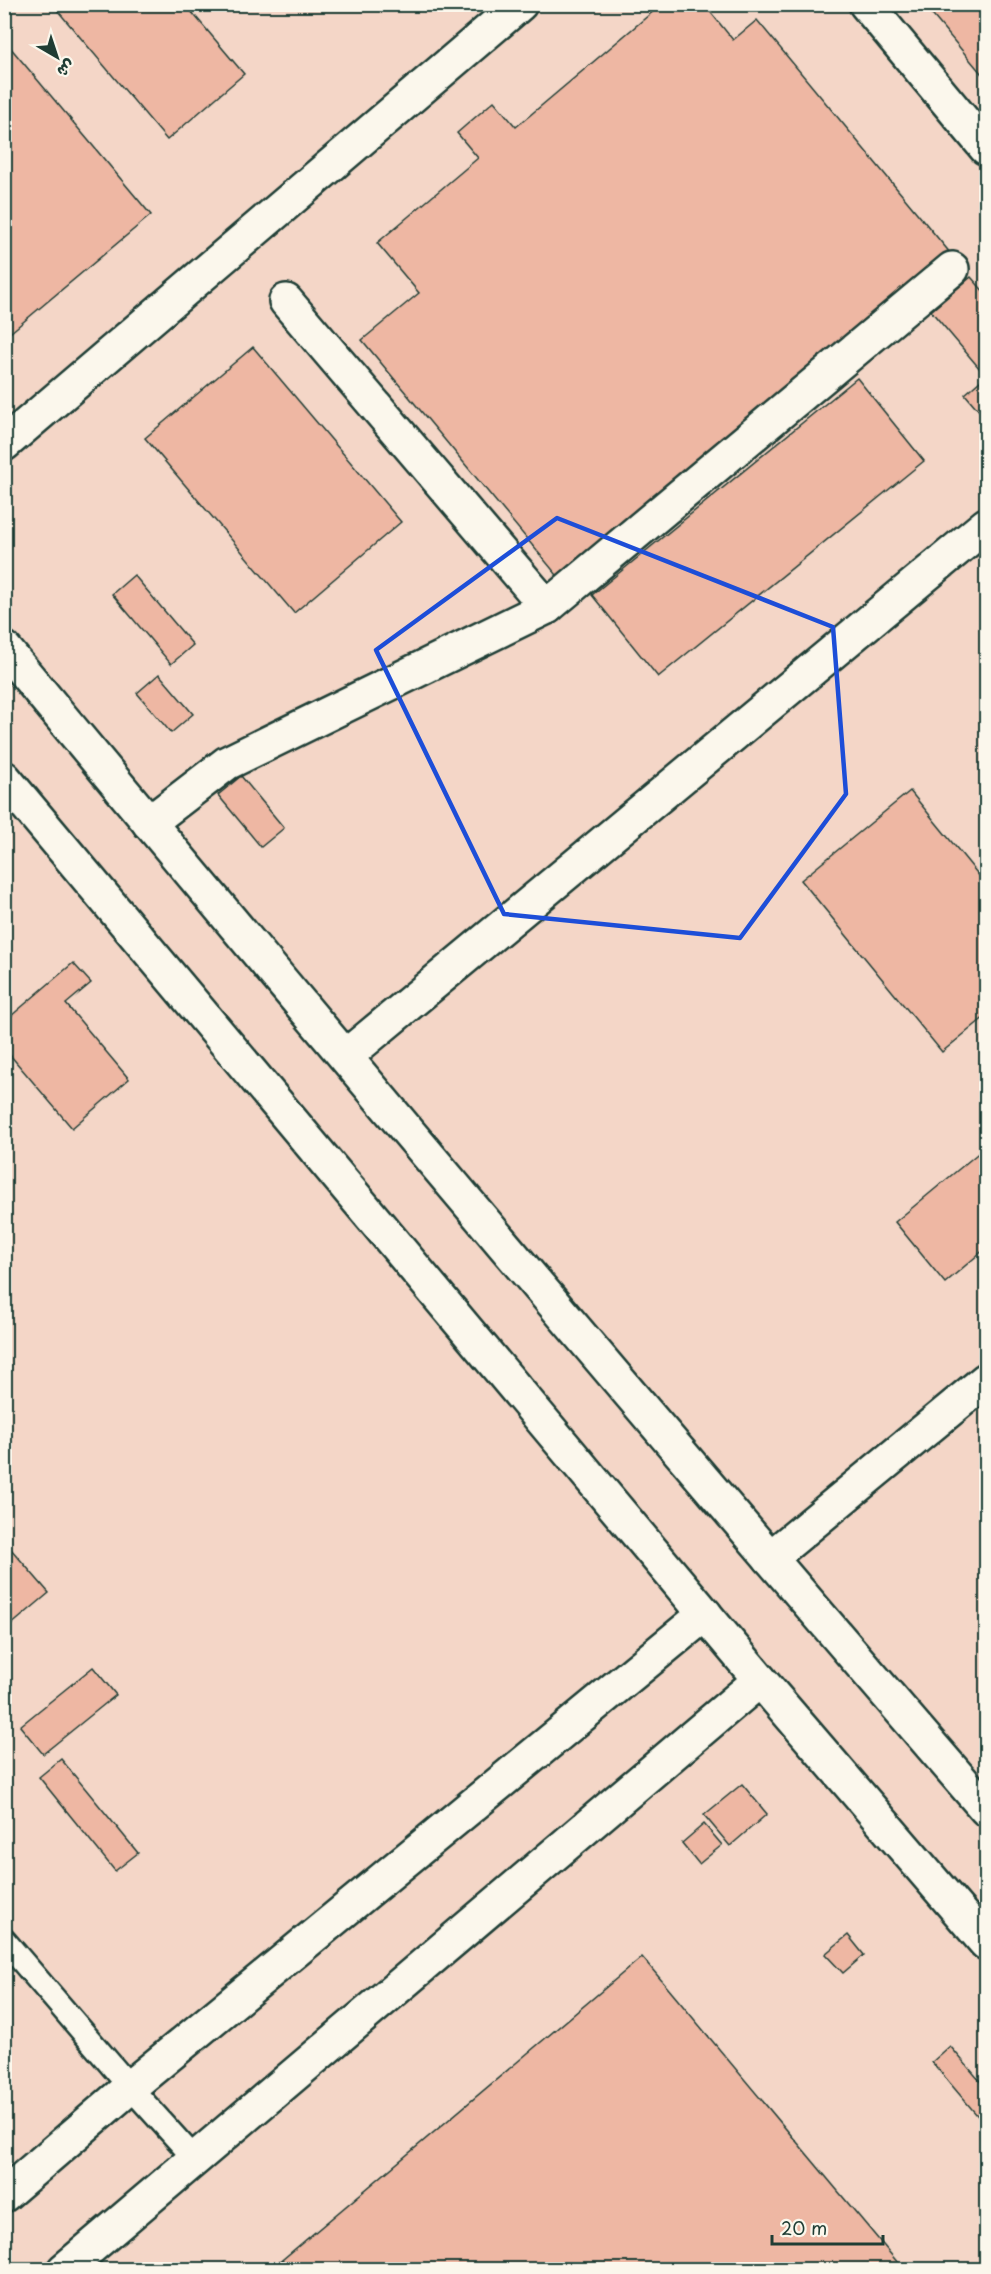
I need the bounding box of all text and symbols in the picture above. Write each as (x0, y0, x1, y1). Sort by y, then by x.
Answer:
north arrow (27, 27, 87, 87)
text: ش (53, 55, 81, 84)
scale bar (772, 2208, 883, 2246)
text: 20 m (781, 2214, 827, 2241)

